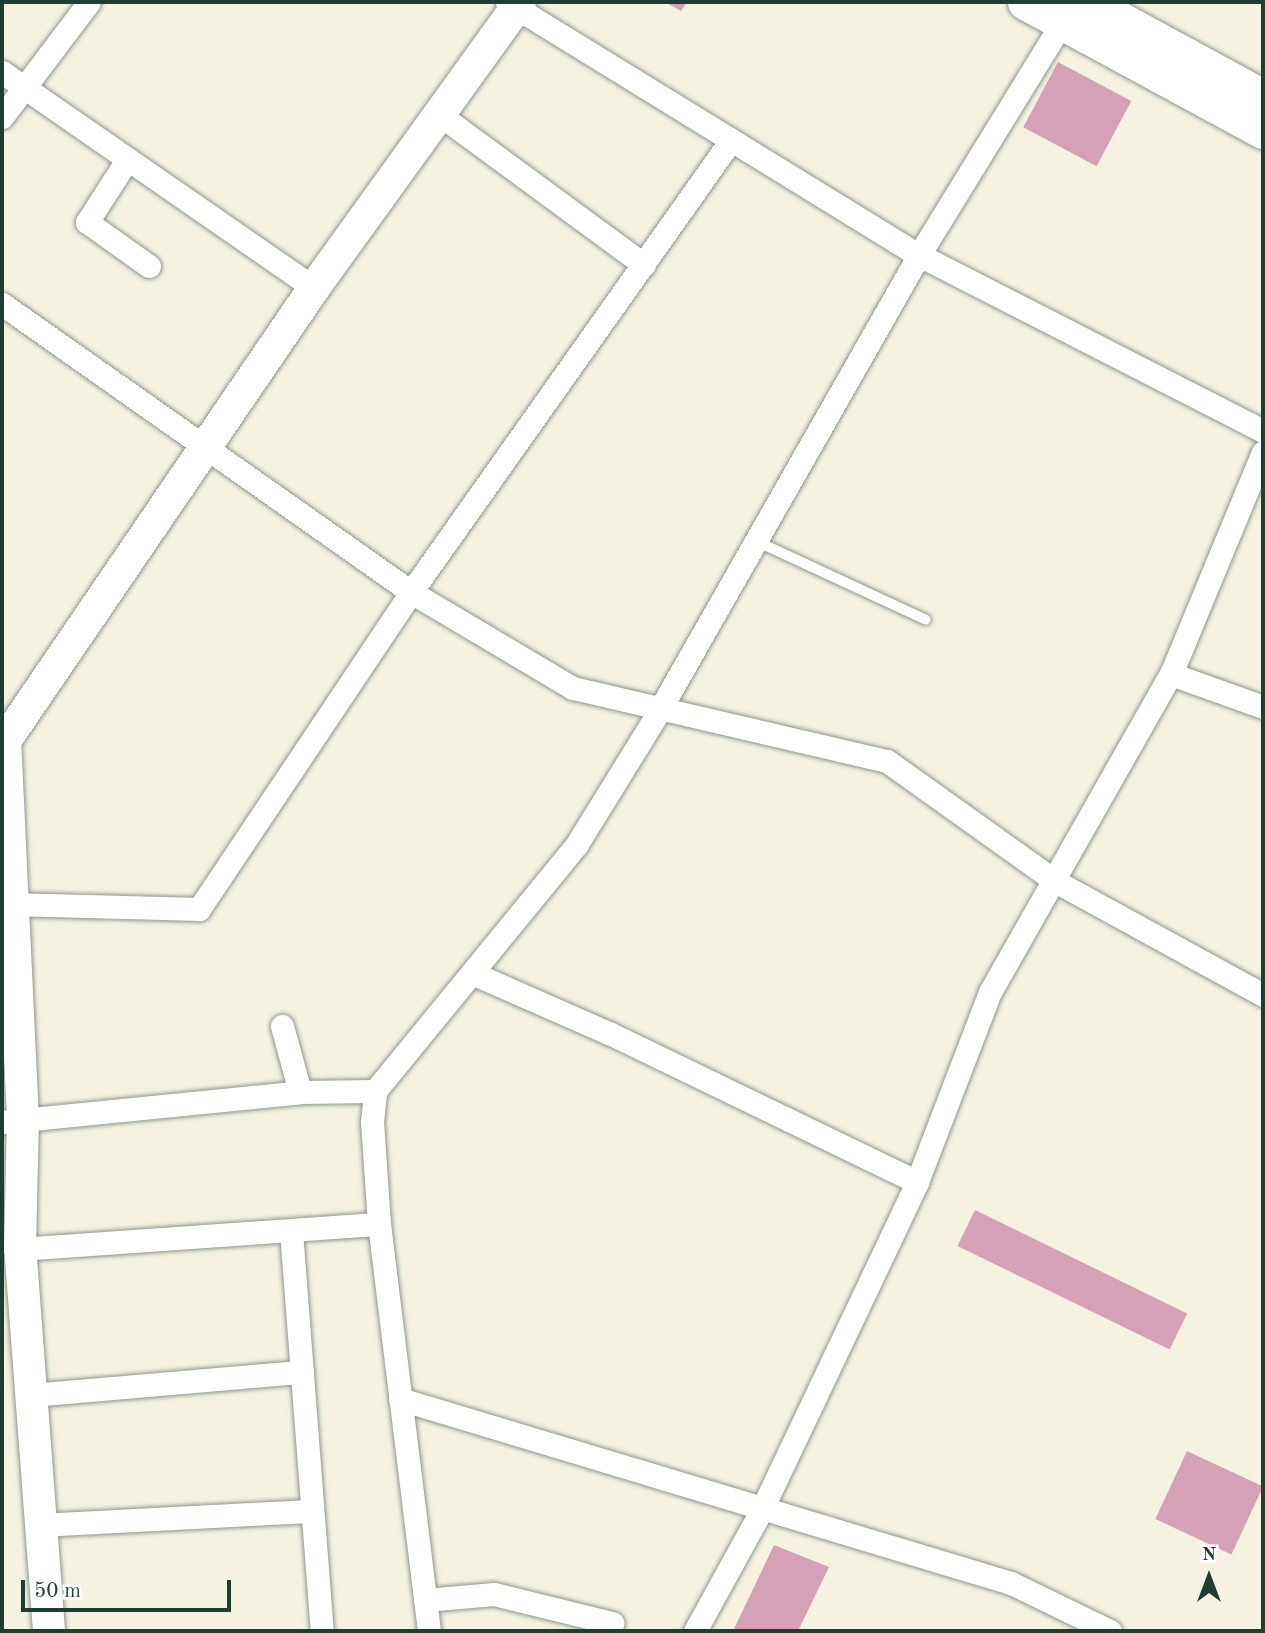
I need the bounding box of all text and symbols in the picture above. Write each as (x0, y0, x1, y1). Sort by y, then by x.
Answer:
north arrow (1174, 1542, 1244, 1612)
text: N (1202, 1546, 1216, 1565)
scale bar (24, 1566, 234, 1610)
text: 50 m (34, 1581, 81, 1602)

